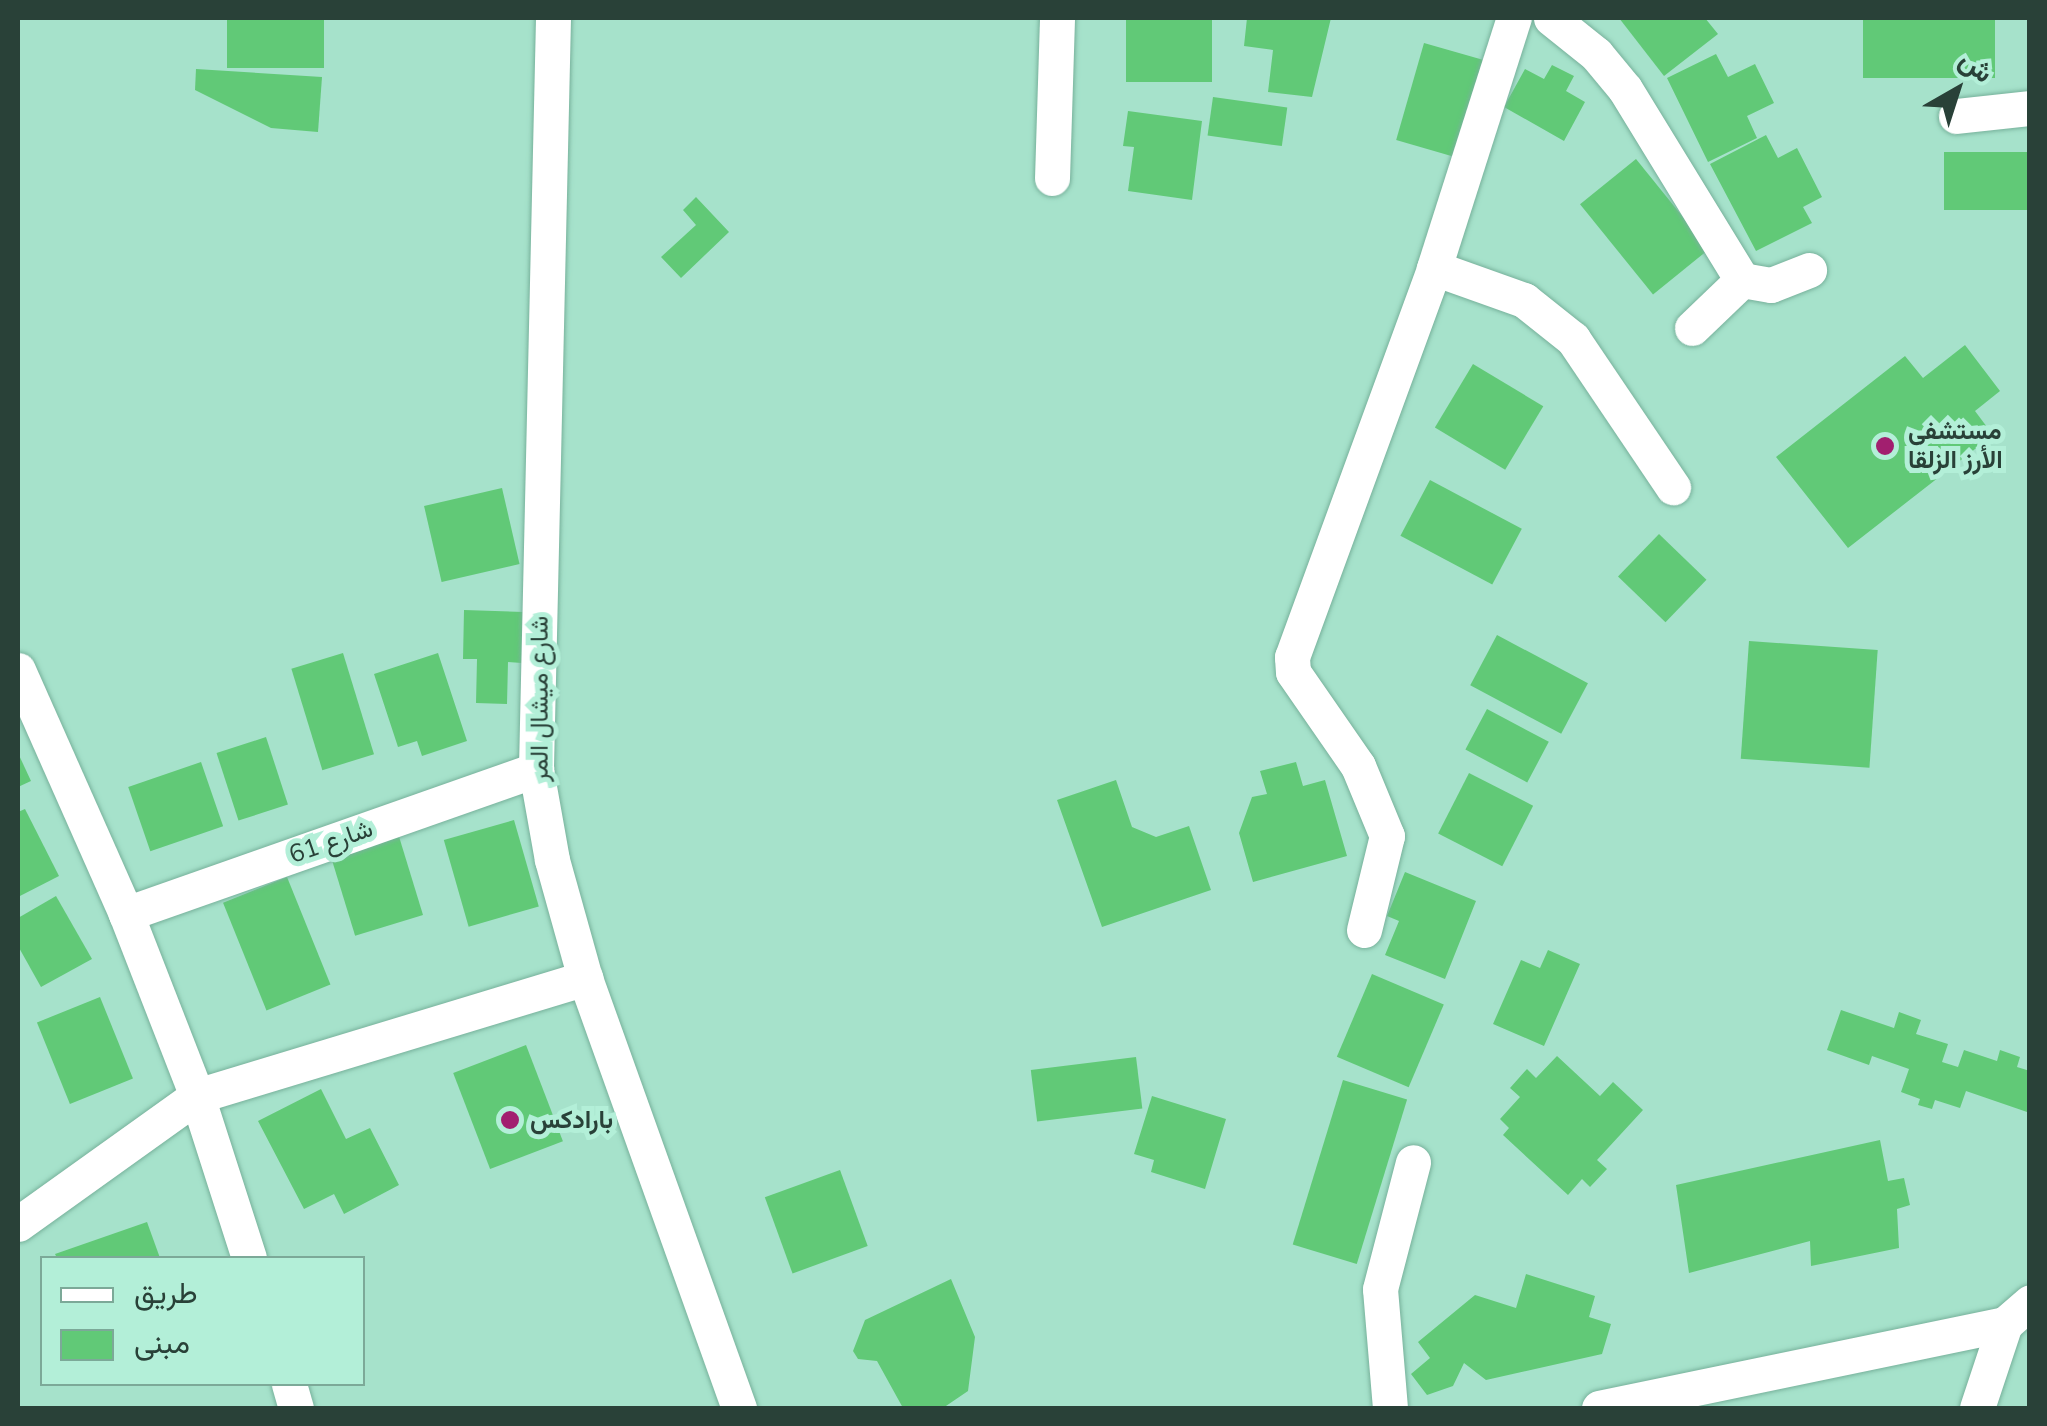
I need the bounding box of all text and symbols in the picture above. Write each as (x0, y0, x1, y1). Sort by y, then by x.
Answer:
north arrow (1907, 40, 2007, 140)
text: ش (1951, 41, 2001, 92)
place label: مستشفى الأرز الزلقا (1908, 417, 2003, 476)
marker: مستشفى الأرز الزلقا (1872, 433, 1898, 459)
street label: شارع ميشال المر (525, 616, 555, 782)
street label: شارع 61 (285, 814, 377, 870)
place label: بارادكس (530, 1105, 613, 1135)
marker: بارادكس (499, 1109, 521, 1131)
legend (40, 1256, 365, 1386)
text: طريق (134, 1273, 198, 1314)
text: مبنى (134, 1323, 190, 1364)

